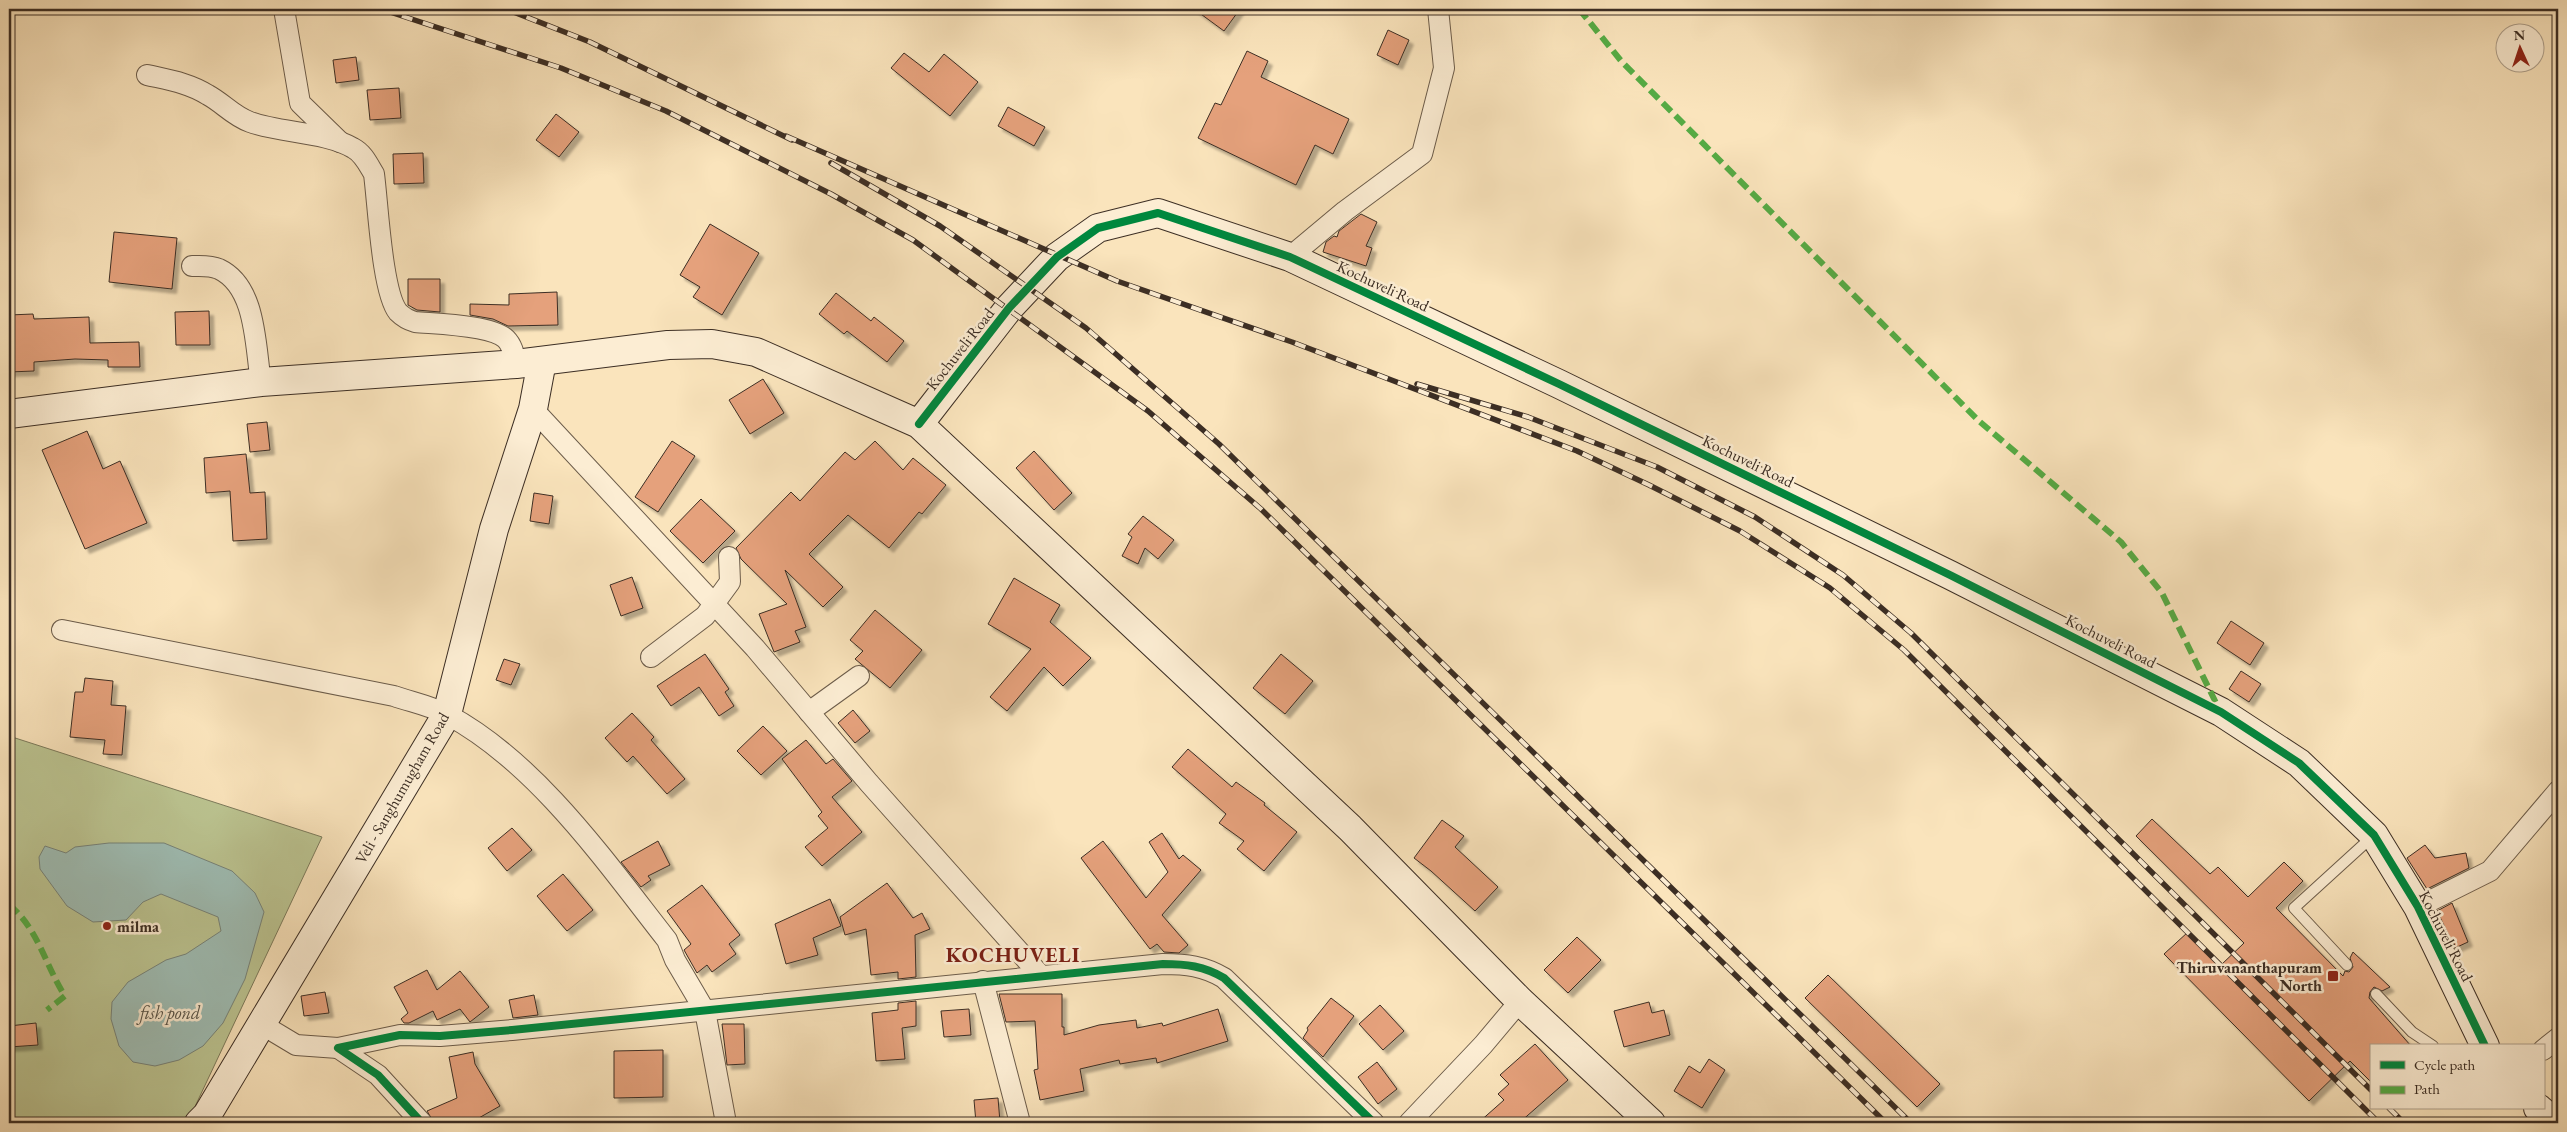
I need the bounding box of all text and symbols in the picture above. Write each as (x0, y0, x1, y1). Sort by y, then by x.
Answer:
north arrow (2494, 22, 2544, 72)
text: N (2513, 26, 2526, 44)
street label: Kochuveli Road (1334, 256, 1433, 317)
street label: Kochuveli Road (921, 303, 999, 395)
street label: Kochuveli Road (1699, 430, 1798, 493)
street label: Kochuveli Road (2062, 609, 2161, 673)
street label: Veli - Sanghumugham Road (350, 708, 454, 867)
street label: Kochuveli Road (2414, 887, 2478, 986)
place label: milma (117, 916, 160, 937)
marker: milma (101, 920, 113, 932)
district label: KOCHUVELI (946, 941, 1080, 968)
place label: Thiruvananthapuram North (2176, 957, 2322, 996)
marker: Thiruvananthapuram North (2326, 969, 2340, 983)
water label: fish pond (136, 1001, 201, 1025)
legend (2370, 1044, 2544, 1110)
text: Cycle path (2414, 1055, 2476, 1074)
text: Path (2414, 1079, 2440, 1098)

